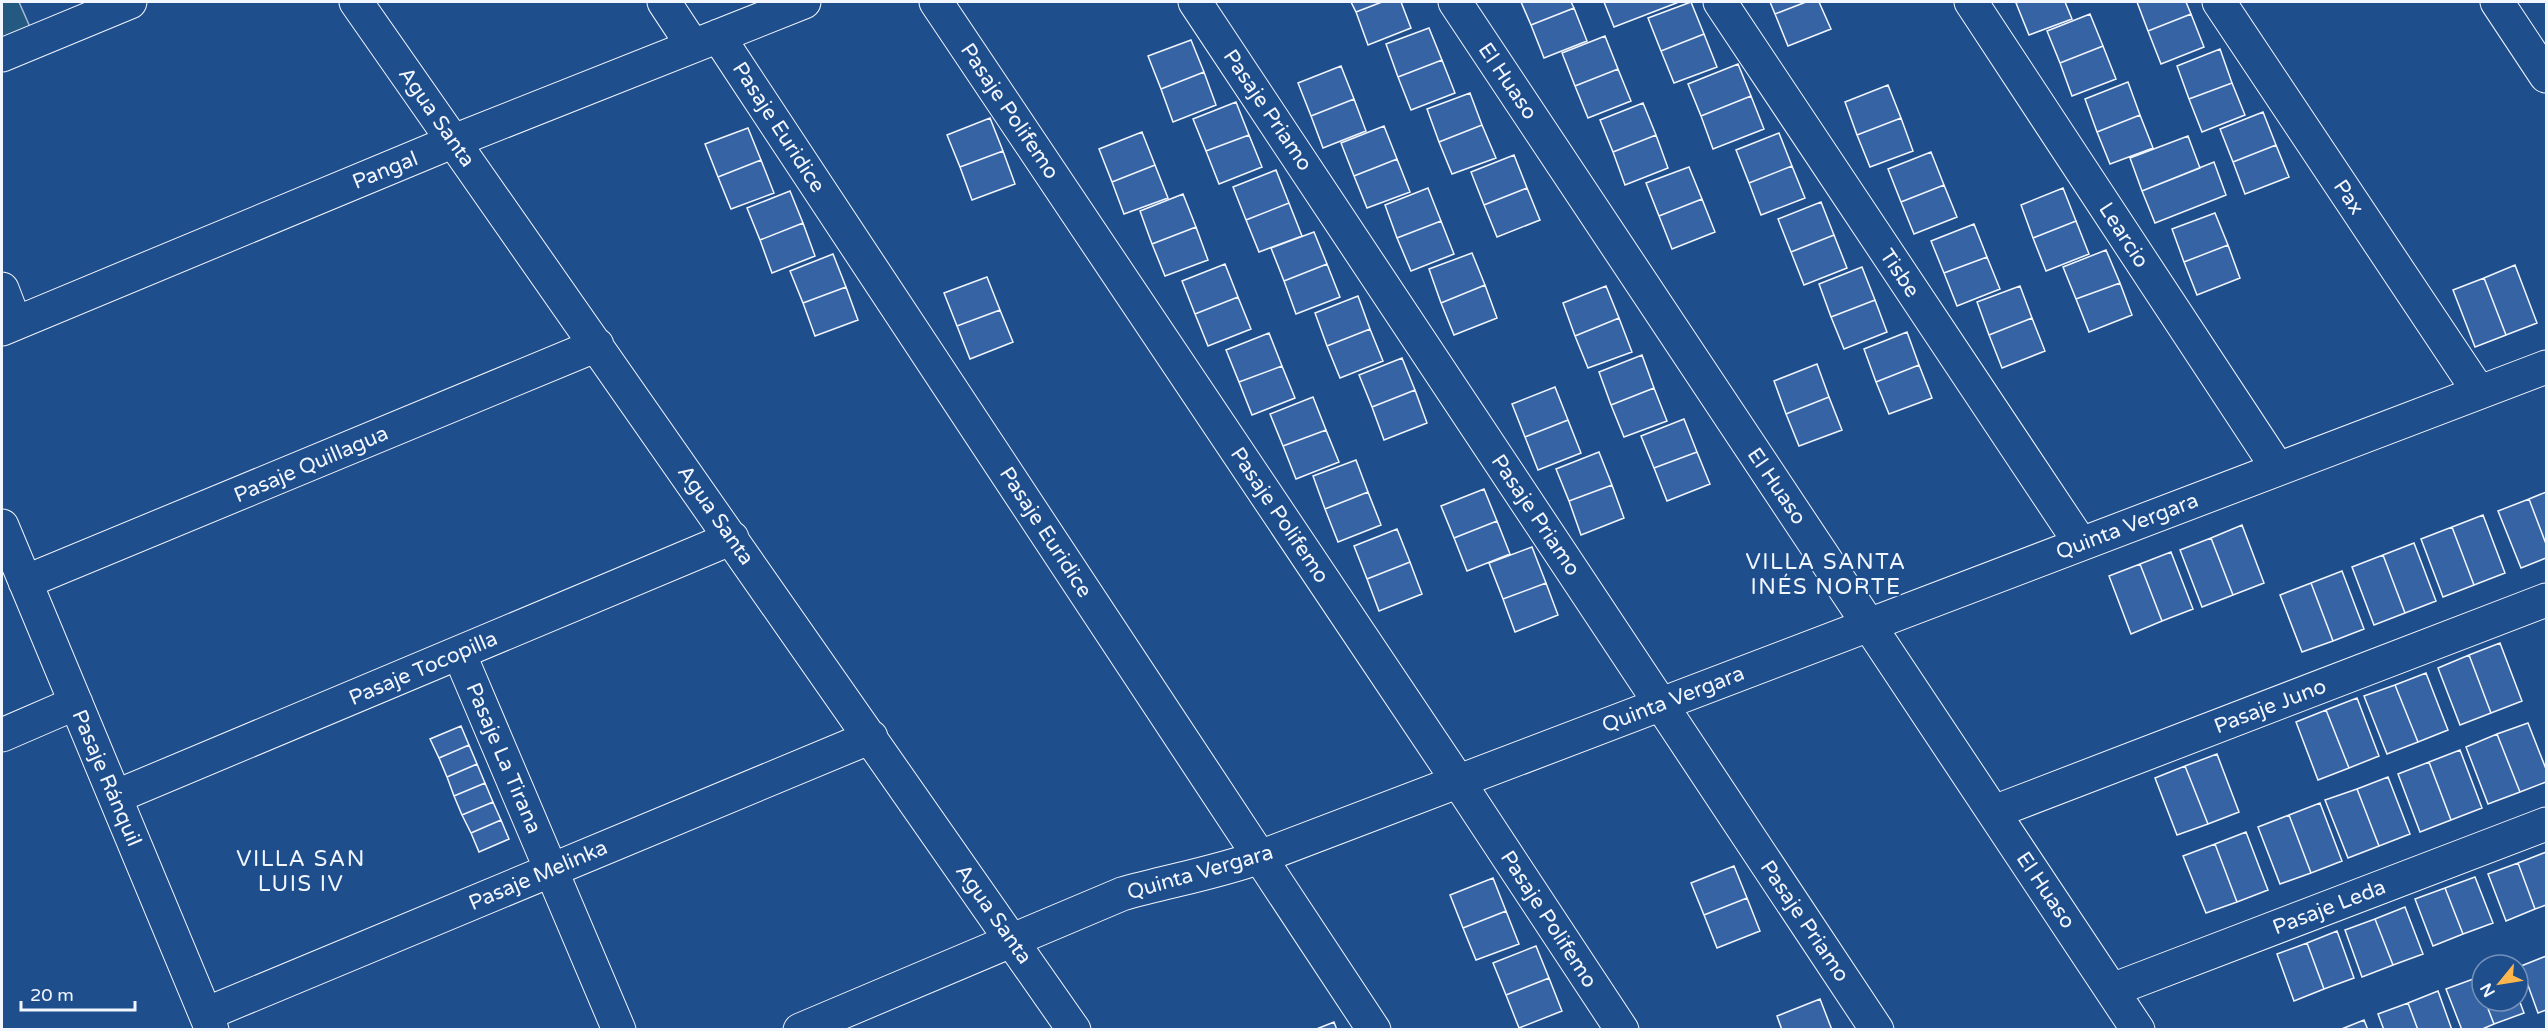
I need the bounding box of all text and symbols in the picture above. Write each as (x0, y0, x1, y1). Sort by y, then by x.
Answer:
street label: El Huaso (1473, 38, 1542, 124)
street label: Pasaje Polifemo (955, 39, 1064, 184)
street label: Pasaje Priamo (1218, 45, 1317, 176)
street label: Pasaje Euridice (727, 57, 830, 197)
street label: Agua Santa (393, 63, 480, 172)
street label: Pangal (349, 146, 422, 195)
street label: Pax (2328, 175, 2369, 219)
street label: Learcio (2093, 198, 2154, 273)
street label: Tisbe (1874, 244, 1925, 302)
street label: Pasaje Quillagua (230, 421, 392, 508)
street label: Pasaje Polifemo (1225, 443, 1334, 588)
street label: El Huaso (1742, 443, 1811, 529)
street label: Pasaje Priamo (1486, 450, 1585, 581)
street label: Agua Santa (672, 461, 759, 570)
street label: Pasaje Euridice (994, 462, 1097, 602)
street label: Quinta Vergara (2052, 488, 2202, 565)
district label: VILLA SANTA INÉS NORTE (1745, 549, 1907, 600)
street label: Pasaje Tocopilla (345, 626, 501, 711)
street label: Quinta Vergara (1598, 661, 1748, 738)
street label: Pasaje Juno (2211, 674, 2330, 739)
street label: Pasaje La Tirana (460, 679, 547, 837)
street label: Pasaje Ránquil (67, 706, 147, 850)
street label: Pasaje Melinka (465, 835, 611, 916)
street label: Quinta Vergara (1124, 840, 1276, 905)
district label: VILLA SAN LUIS IV (236, 846, 366, 897)
street label: Pasaje Polifemo (1495, 846, 1602, 992)
street label: El Huaso (2011, 847, 2080, 933)
street label: Pasaje Priamo (1755, 856, 1854, 987)
street label: Agua Santa (950, 860, 1037, 969)
street label: Pasaje Leda (2269, 874, 2389, 940)
north arrow (2470, 953, 2530, 1013)
scale bar (21, 974, 135, 1012)
text: N (2476, 979, 2500, 1001)
text: 20 m (30, 984, 74, 1006)

